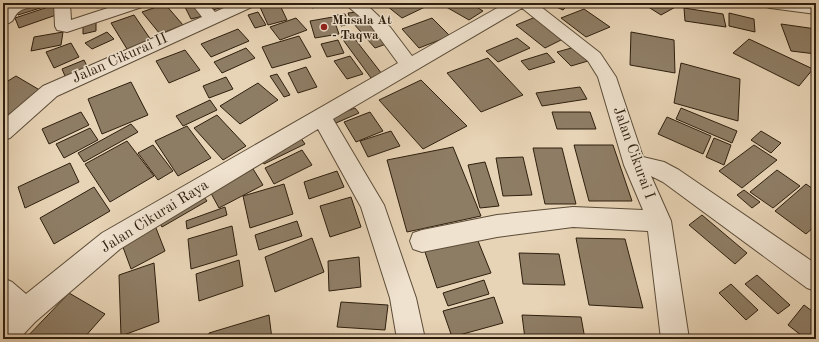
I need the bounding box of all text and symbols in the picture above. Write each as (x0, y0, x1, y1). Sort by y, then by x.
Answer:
place label: Musala At - Taqwa (332, 14, 392, 42)
marker: Musala At - Taqwa (319, 22, 329, 32)
street label: Jalan Cikurai II (70, 31, 170, 87)
street label: Jalan Cikurai I (609, 105, 657, 201)
street label: Jalan Cikurai Raya (99, 178, 212, 256)

